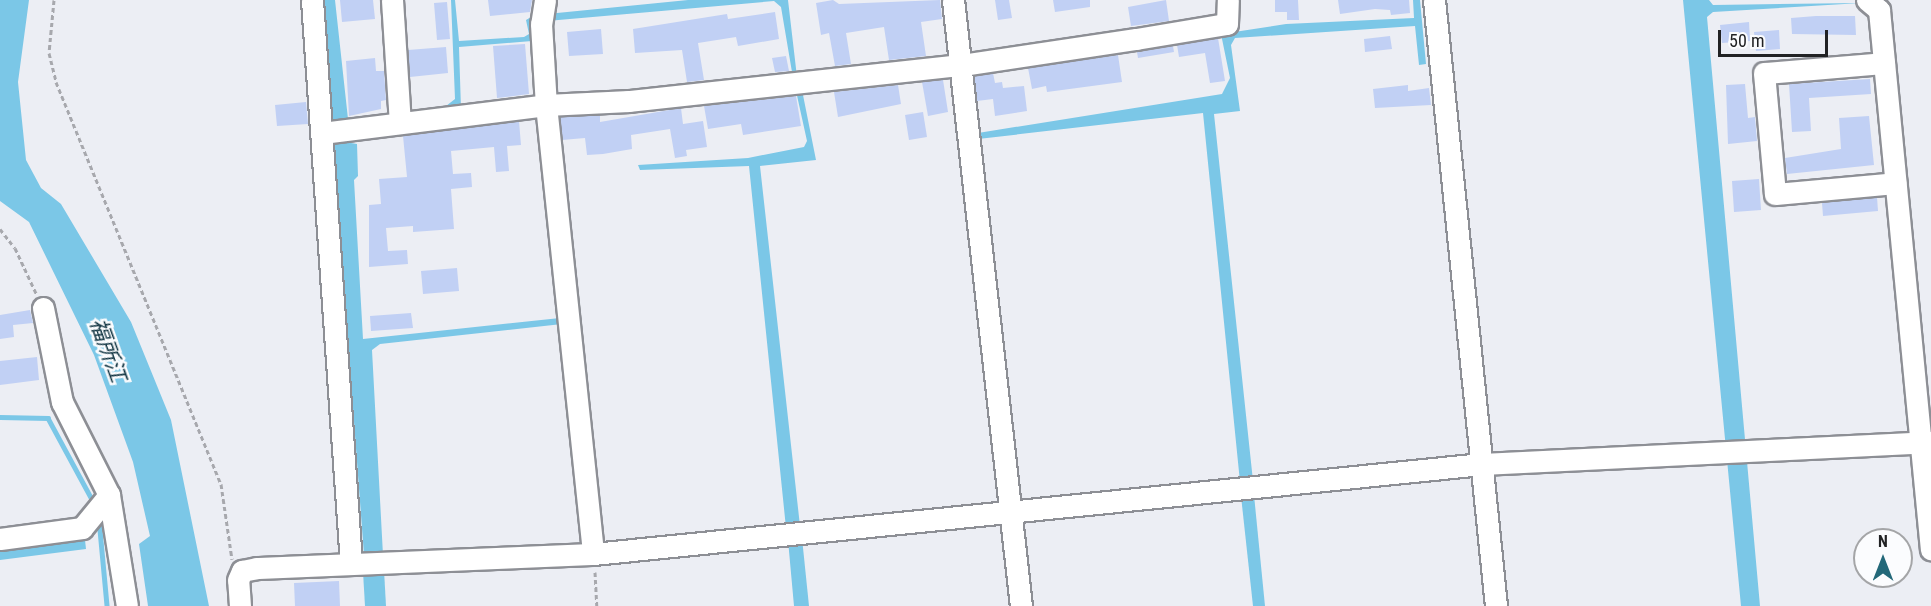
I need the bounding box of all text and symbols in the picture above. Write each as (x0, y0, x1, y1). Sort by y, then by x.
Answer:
scale bar (1721, 18, 1830, 56)
text: 50 m (1729, 30, 1764, 51)
water label: 福所江 (84, 314, 132, 386)
north arrow (1853, 528, 1913, 588)
text: N (1878, 532, 1888, 551)

